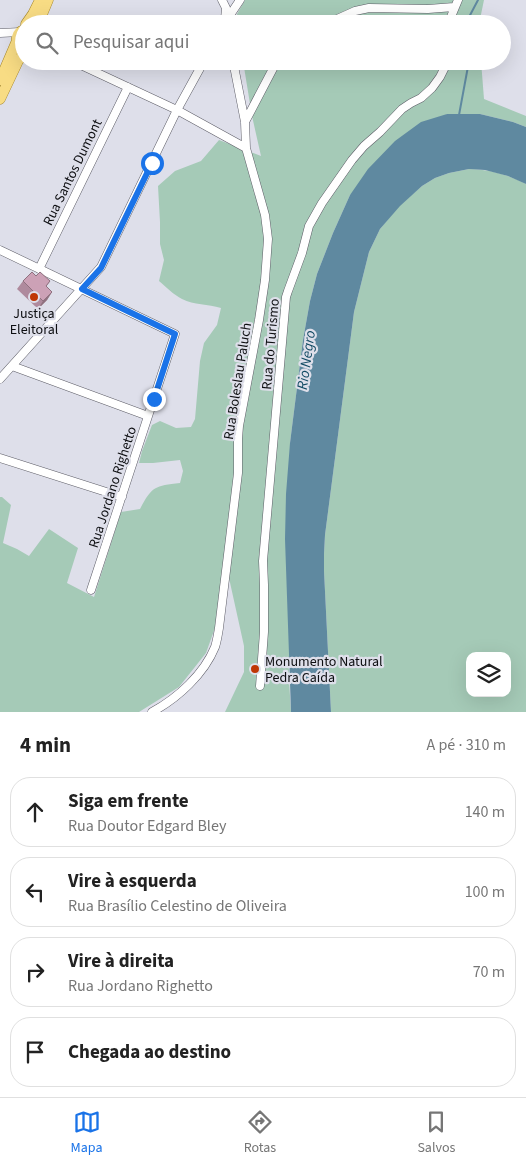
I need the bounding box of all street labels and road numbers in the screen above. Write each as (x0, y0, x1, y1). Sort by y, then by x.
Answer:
street label: Rua Santos Dumont (38, 116, 107, 229)
street label: Rua do Turismo (257, 298, 285, 391)
street label: Rua Boleslau Paluch (219, 321, 257, 441)
street label: Rua Jordano Righetto (84, 424, 142, 551)

